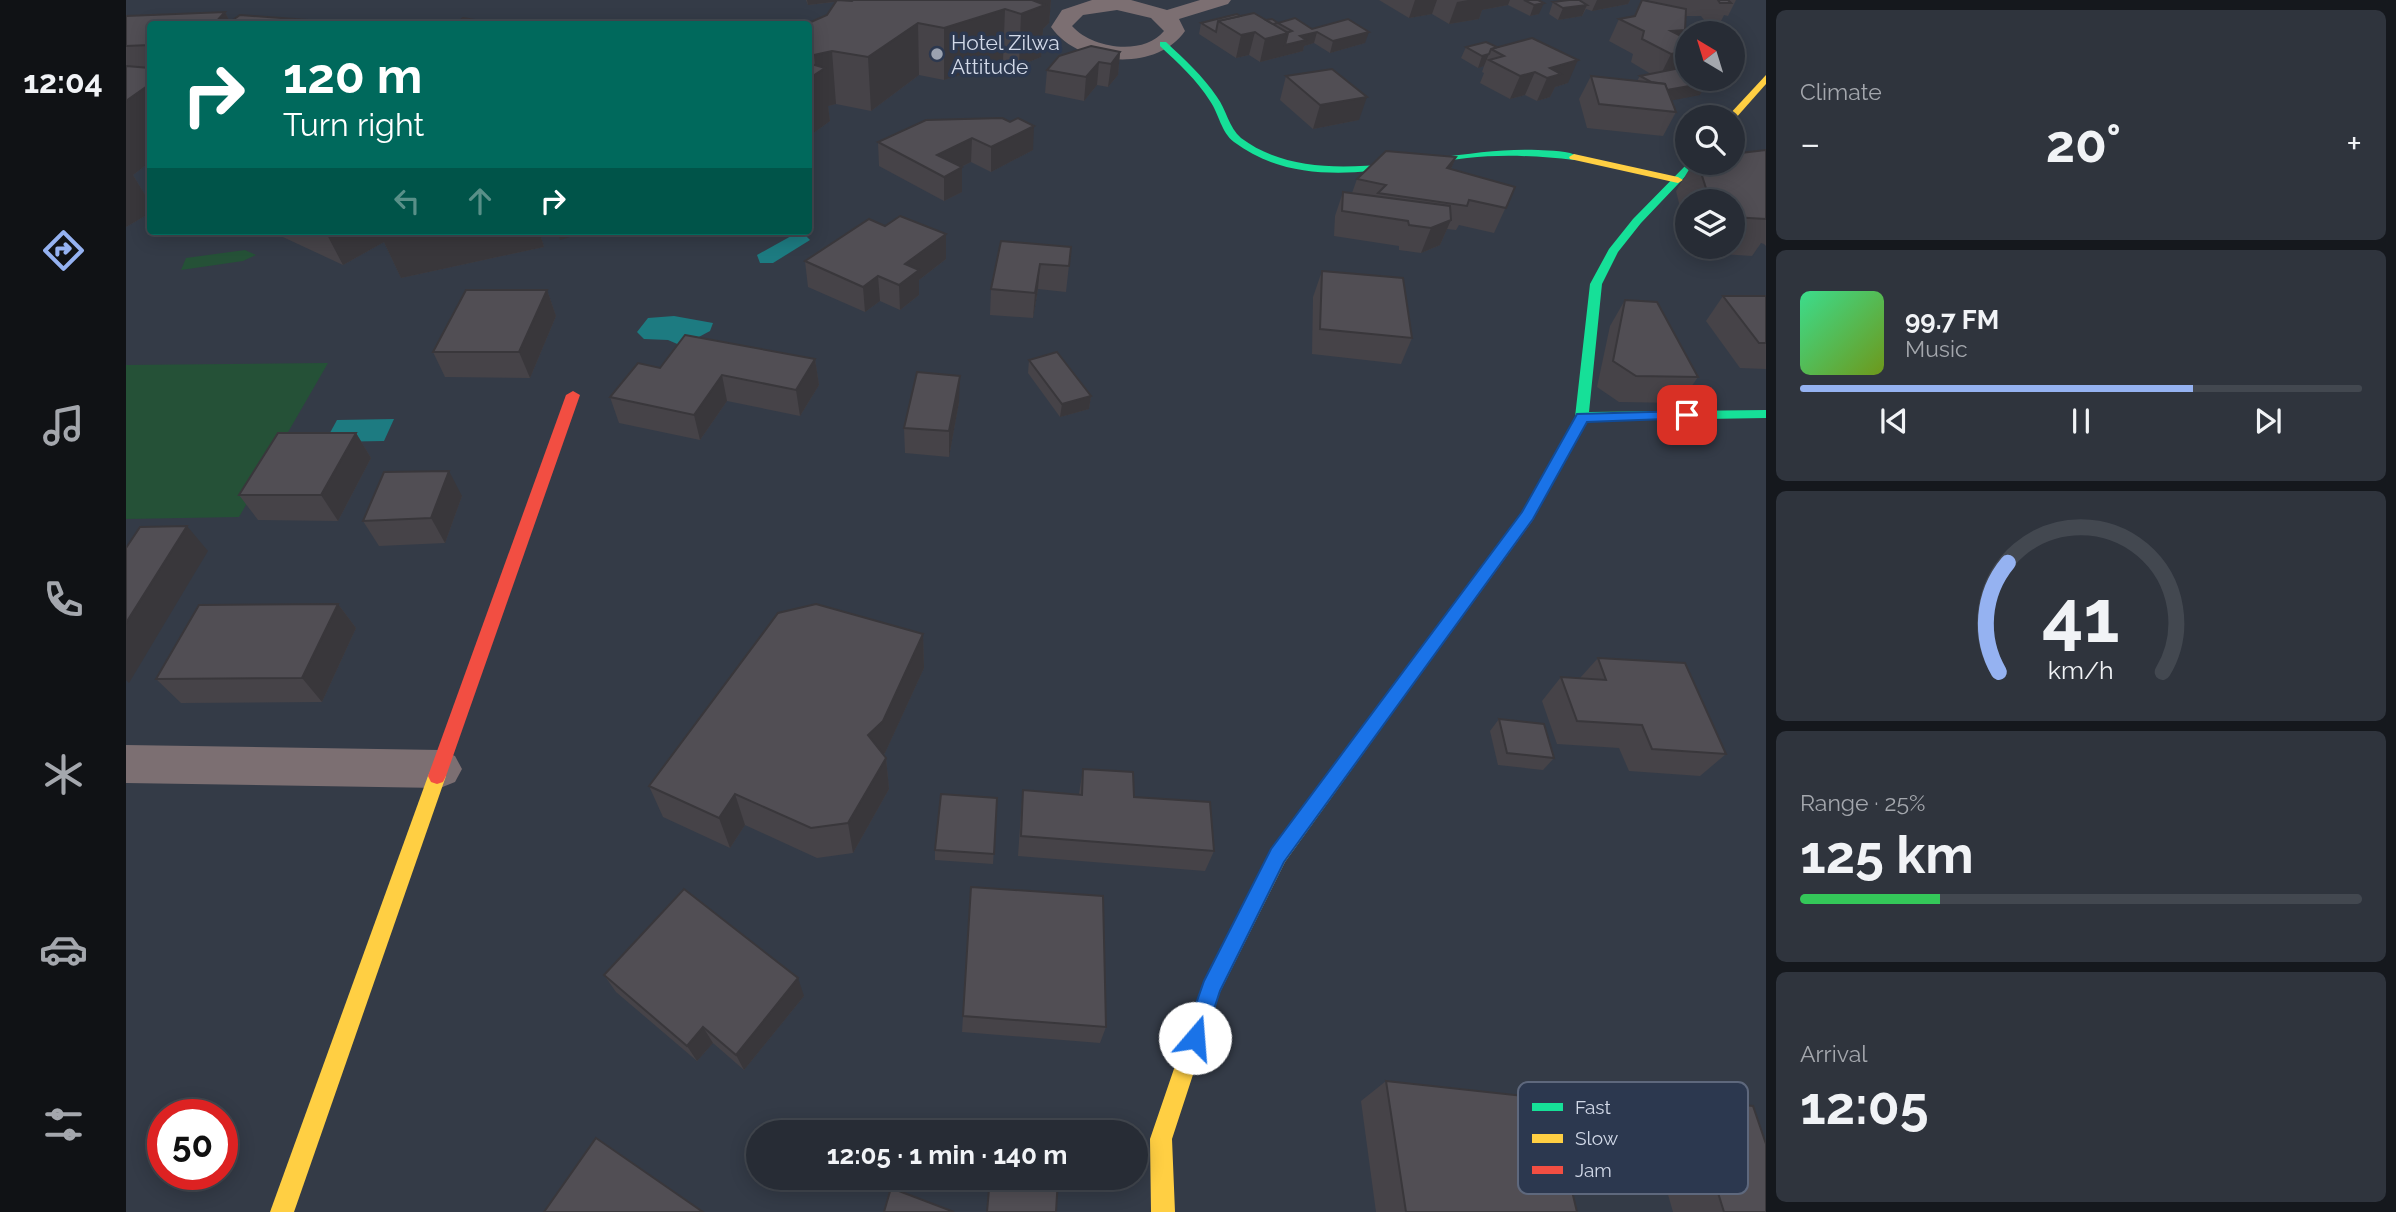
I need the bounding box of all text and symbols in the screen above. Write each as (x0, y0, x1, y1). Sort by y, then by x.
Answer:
north arrow (1675, 21, 1745, 91)
map controls (1675, 21, 1745, 259)
place label: Hotel Zilwa Attitude (951, 30, 1060, 79)
marker: Hotel Zilwa Attitude (929, 46, 945, 62)
text: 120 m (283, 47, 422, 104)
icon: right (168, 49, 259, 140)
text: 12:04 (23, 63, 103, 100)
text: Climate (1800, 78, 1882, 105)
button: search (1675, 105, 1745, 175)
text: Turn right (283, 106, 424, 143)
text: 20° (2046, 113, 2121, 174)
text: − (1800, 121, 1820, 166)
text: + (2346, 121, 2362, 166)
icon: left (388, 182, 426, 220)
icon: ahead (461, 182, 499, 220)
icon: right (534, 182, 572, 220)
button: layers (1675, 189, 1745, 259)
icon: directions (39, 226, 88, 275)
text: 99.7 FM (1905, 305, 1999, 335)
text: Music (1905, 335, 1968, 362)
pin (1657, 385, 1717, 445)
icon: arrive (1668, 396, 1706, 434)
icon: music (39, 401, 88, 450)
icon: previous (1875, 402, 1913, 440)
icon: pause (2062, 402, 2100, 440)
icon: next (2249, 402, 2287, 440)
text: 41 (2042, 574, 2120, 659)
icon: phone (39, 575, 88, 624)
text: km/h (2048, 655, 2114, 685)
icon: climate (39, 750, 88, 799)
text: Range · 25% (1800, 789, 1926, 816)
text: 125 km (1800, 824, 1974, 885)
icon: car (39, 925, 88, 974)
position arrow (1158, 1001, 1232, 1075)
text: Arrival (1800, 1040, 1867, 1067)
text: 12:05 (1800, 1075, 1929, 1136)
legend (1518, 1082, 1748, 1194)
text: Fast (1575, 1096, 1611, 1118)
speed limit sign: 50 (147, 1099, 238, 1190)
icon: filters (39, 1100, 88, 1149)
text: Slow (1575, 1127, 1619, 1149)
text: 12:05 · 1 min · 140 m (827, 1140, 1067, 1170)
text: Jam (1575, 1159, 1612, 1181)

